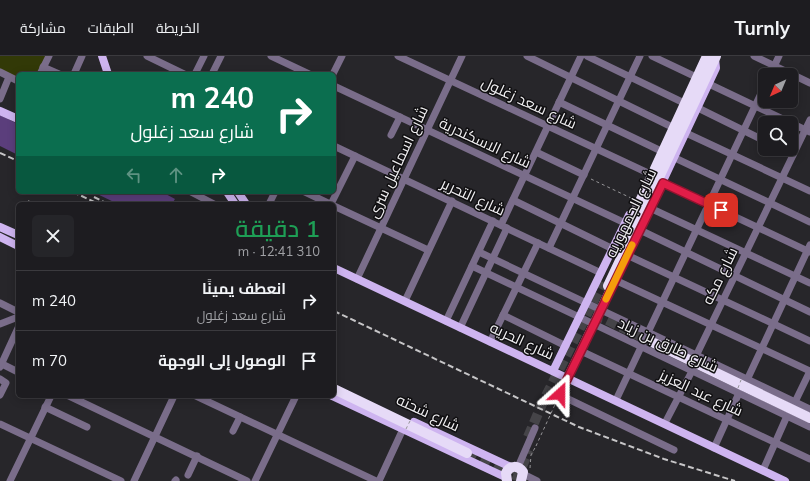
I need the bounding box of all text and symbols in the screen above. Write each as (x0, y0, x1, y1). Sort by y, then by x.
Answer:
text: Turnly (734, 16, 790, 40)
text: مشاركة (20, 19, 66, 37)
text: الطبقات (88, 19, 134, 37)
text: الخريطة (156, 19, 200, 37)
north arrow (758, 68, 798, 108)
map controls (758, 68, 798, 156)
street label: شارع سعد زغلول (478, 72, 580, 135)
text: 240 m (171, 80, 254, 115)
icon: right (268, 88, 320, 140)
street label: شارع اسماعيل سرى (363, 103, 434, 222)
street label: شارع الاسكندرية (435, 113, 534, 174)
button: search (758, 116, 798, 156)
text: شارع سعد زغلول (130, 120, 254, 143)
icon: left (123, 164, 145, 186)
icon: ahead (165, 164, 187, 186)
icon: right (207, 164, 229, 186)
street label: شارع الجمهوريه (601, 165, 662, 261)
street label: شارع التحرير (436, 173, 508, 222)
pin (704, 193, 738, 227)
icon: arrive (710, 199, 732, 221)
text: 1 دقيقة (235, 213, 320, 243)
button: close (32, 215, 74, 257)
text: 310 m · 12:41 (238, 243, 320, 259)
street label: شارع مكه (698, 244, 743, 308)
text: انعطف يمينًا (202, 279, 286, 298)
icon: right (298, 290, 320, 312)
text: 240 m (32, 291, 76, 310)
text: شارع سعد زغلول (197, 307, 286, 323)
street label: شارع طارق بن زياد (614, 313, 721, 378)
street label: شارع الحريه (486, 317, 557, 365)
icon: arrive (298, 350, 320, 372)
text: 70 m (32, 351, 67, 370)
text: الوصول إلى الوجهة (158, 351, 286, 370)
street label: شارع عبد العزيز (655, 364, 746, 422)
position arrow (539, 373, 581, 415)
street label: شارع شحته (393, 390, 463, 437)

